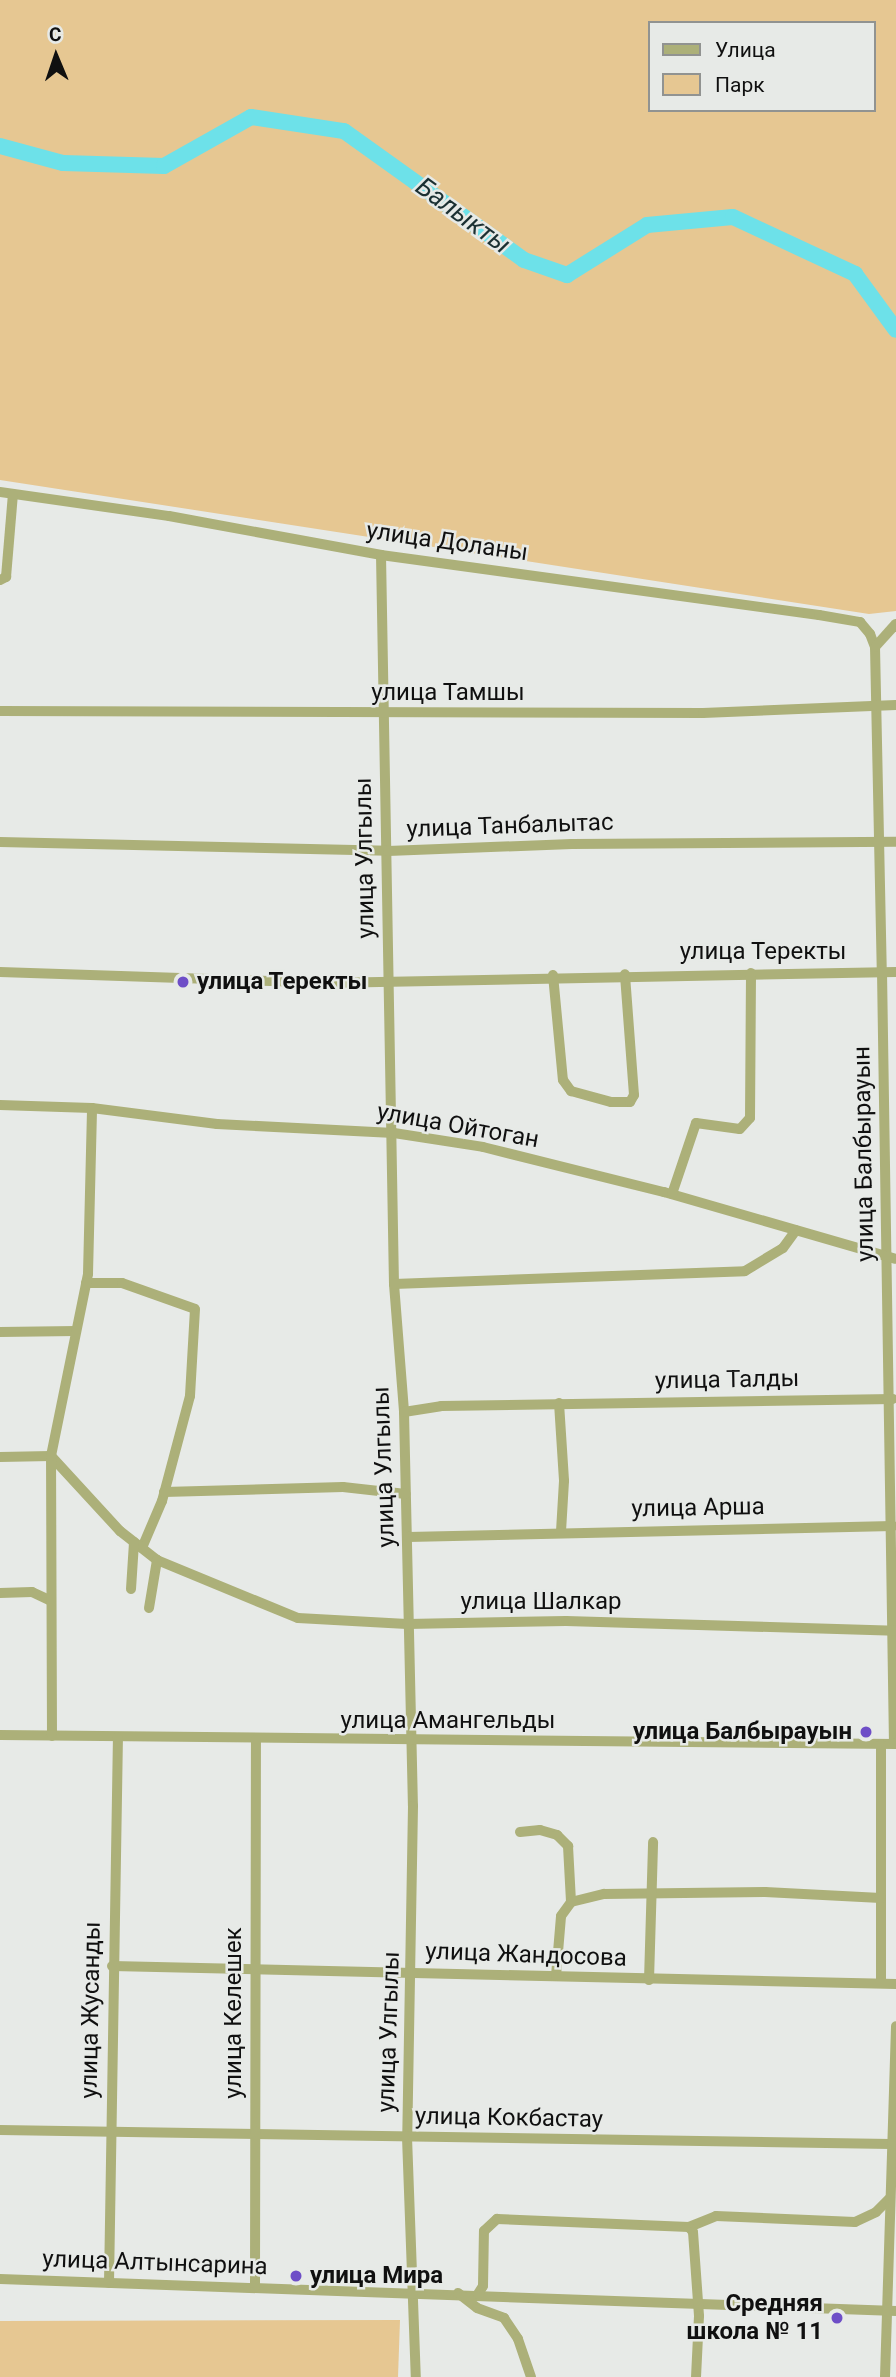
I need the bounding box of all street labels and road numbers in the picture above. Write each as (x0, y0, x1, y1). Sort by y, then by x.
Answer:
street label: улица Доланы (364, 516, 530, 568)
street label: улица Тамшы (371, 679, 525, 707)
street label: улица Улгылы (349, 777, 381, 939)
street label: улица Танбалытас (406, 808, 614, 844)
street label: улица Теректы (679, 938, 847, 966)
street label: улица Балбырауын (848, 1046, 880, 1262)
street label: улица Ойтоган (375, 1098, 541, 1154)
street label: улица Талды (654, 1364, 800, 1396)
street label: улица Улгылы (367, 1386, 401, 1548)
street label: улица Арша (631, 1492, 765, 1524)
street label: улица Шалкар (461, 1588, 621, 1616)
street label: улица Амангельды (341, 1707, 555, 1735)
street label: улица Жусанды (75, 1921, 107, 2099)
street label: улица Келешек (220, 1927, 248, 2099)
street label: улица Жандосова (425, 1937, 627, 1973)
street label: улица Улгылы (372, 1951, 406, 2113)
street label: улица Кокбастау (415, 2102, 603, 2134)
street label: улица Алтынсарина (42, 2245, 268, 2281)

